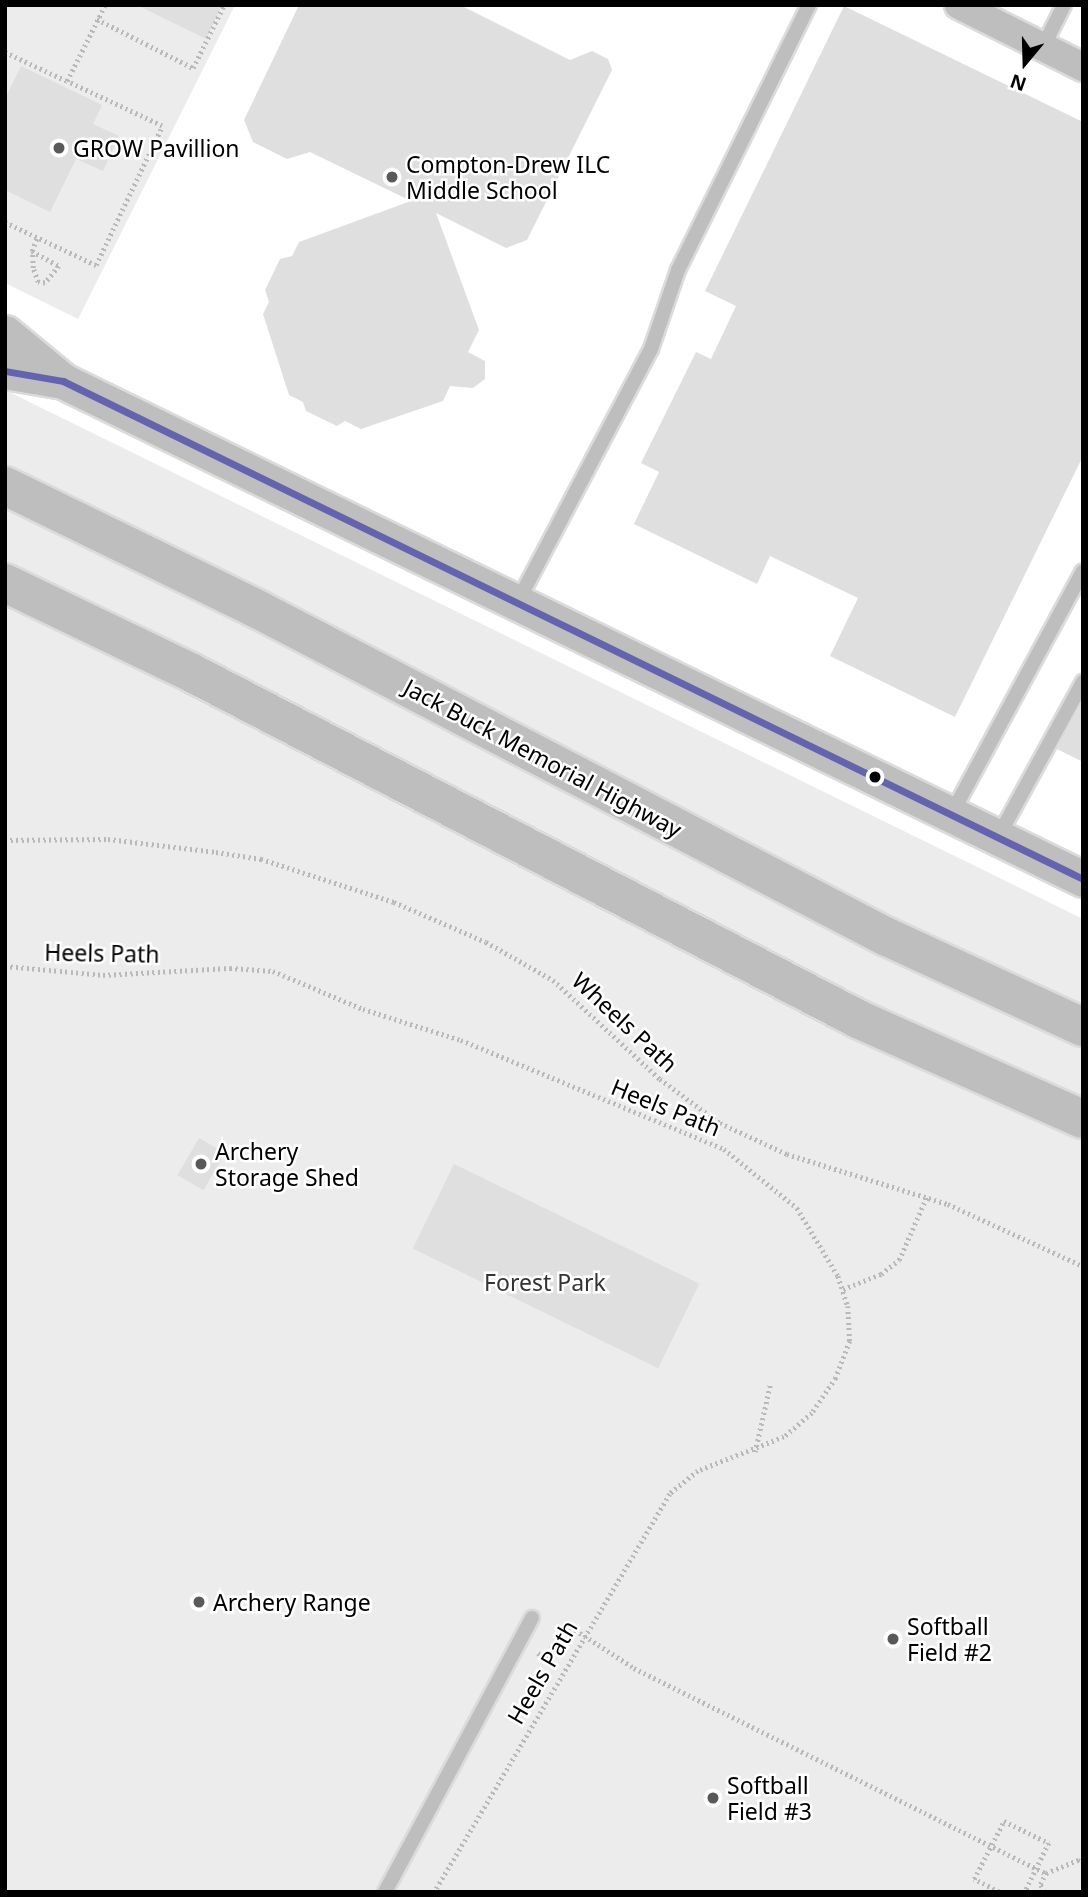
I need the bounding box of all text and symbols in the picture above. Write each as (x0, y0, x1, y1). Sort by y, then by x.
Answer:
north arrow (990, 28, 1060, 98)
text: N (1007, 68, 1030, 98)
place label: GROW Pavillion (73, 134, 240, 162)
marker: GROW Pavillion (51, 140, 67, 156)
place label: Compton-Drew ILC Middle School (406, 150, 610, 204)
marker: Compton-Drew ILC Middle School (384, 169, 400, 185)
street label: Jack Buck Memorial Highway (399, 673, 687, 843)
unlabelled marker (868, 770, 882, 784)
street label: Heels Path (44, 938, 160, 968)
street label: Wheels Path (567, 966, 683, 1078)
street label: Heels Path (607, 1073, 725, 1141)
place label: Archery Storage Shed (215, 1137, 359, 1191)
marker: Archery Storage Shed (193, 1156, 209, 1172)
park label: Forest Park (484, 1268, 606, 1296)
place label: Archery Range (213, 1588, 371, 1616)
marker: Archery Range (191, 1594, 207, 1610)
place label: Softball Field #2 (907, 1612, 992, 1666)
street label: Heels Path (501, 1615, 583, 1729)
marker: Softball Field #2 (885, 1631, 901, 1647)
place label: Softball Field #3 (727, 1771, 812, 1825)
marker: Softball Field #3 (705, 1790, 721, 1806)

